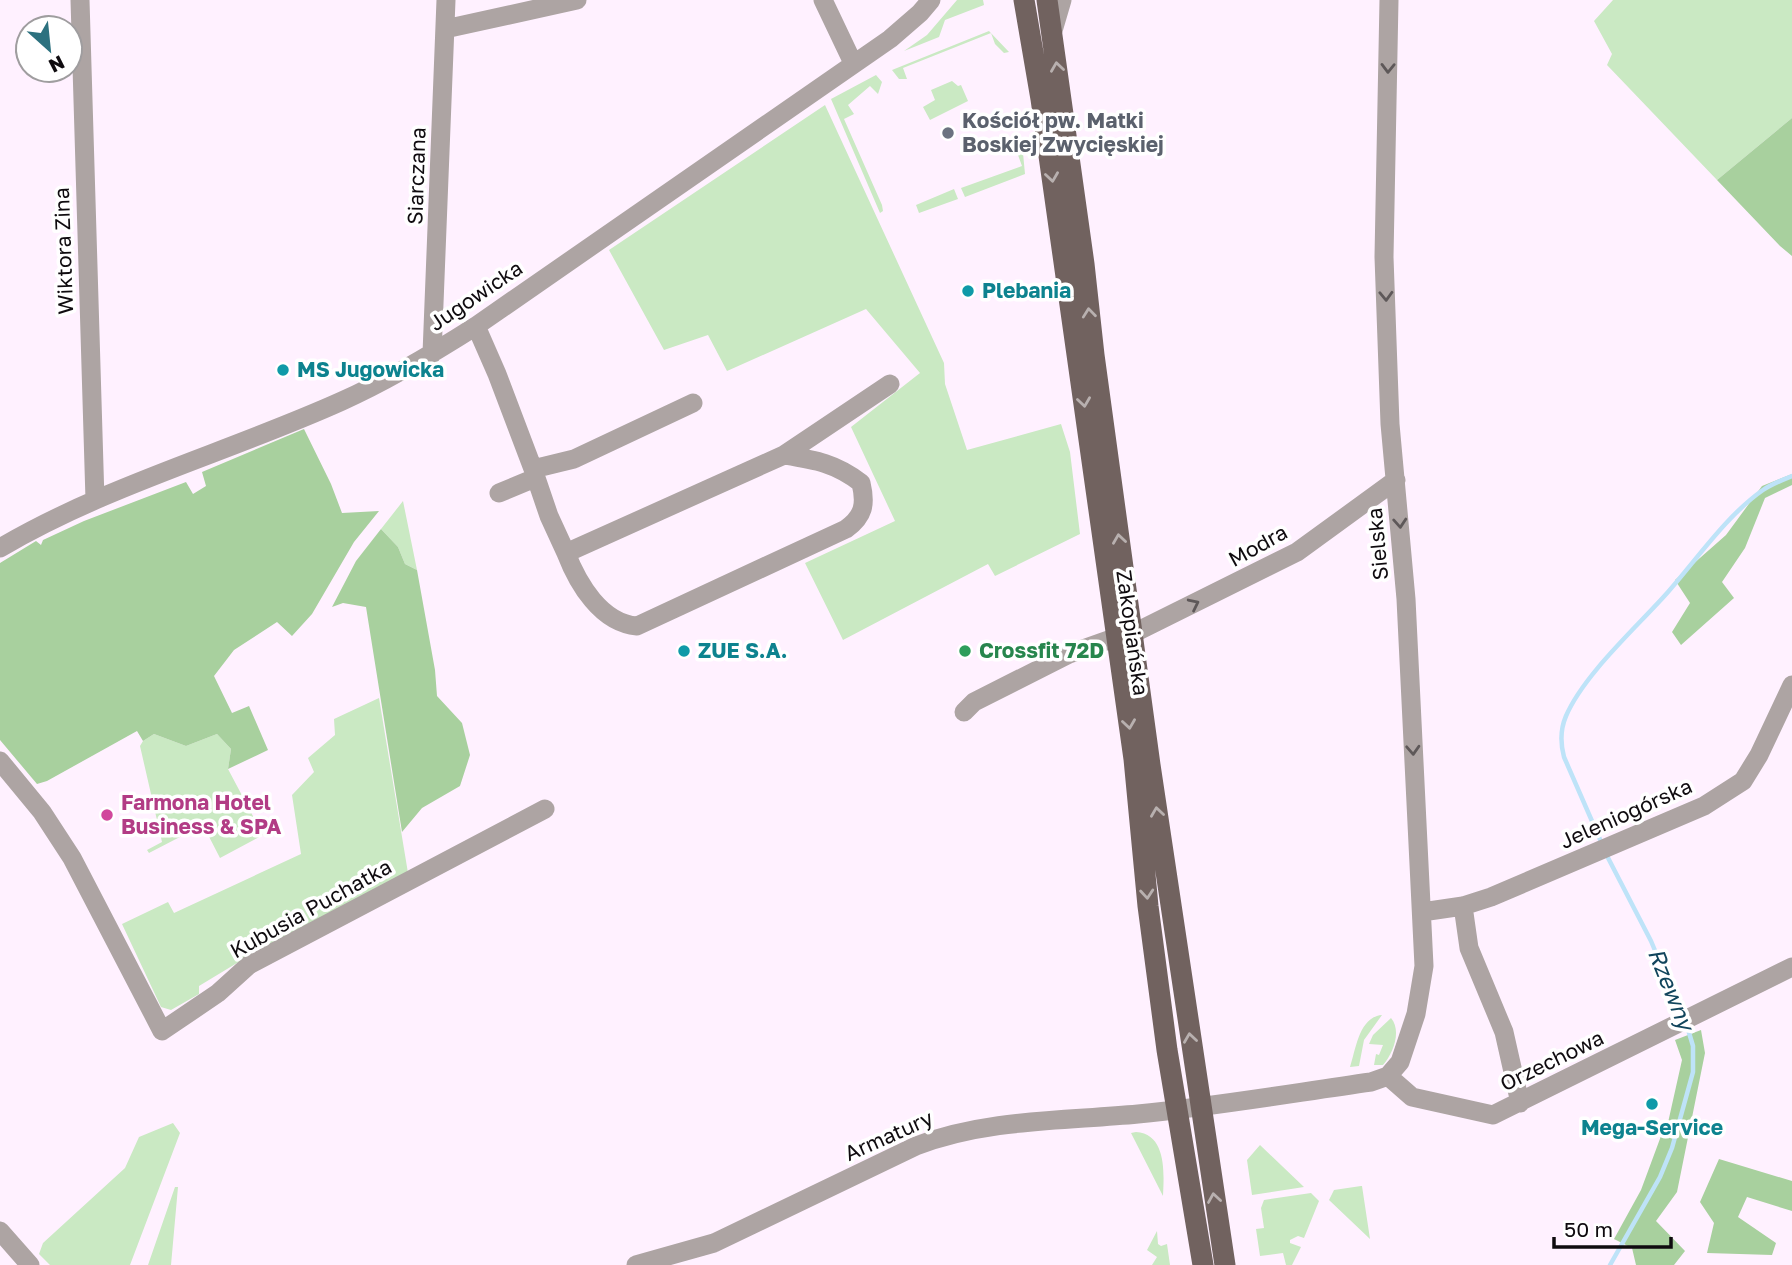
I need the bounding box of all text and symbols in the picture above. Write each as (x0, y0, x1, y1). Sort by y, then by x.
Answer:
north arrow (14, 14, 84, 84)
text: N (45, 51, 69, 78)
one-way arrow (1049, 61, 1064, 73)
one-way arrow (1380, 63, 1396, 74)
place label: Kościół pw. Matki Boskiej Zwycięskiej (962, 107, 1164, 157)
marker: Kościół pw. Matki Boskiej Zwycięskiej (940, 125, 956, 141)
street label: Siarczana (401, 127, 431, 225)
one-way arrow (1044, 171, 1059, 183)
street label: Wiktora Zina (48, 187, 78, 315)
street label: Jugowicka (424, 254, 527, 336)
place label: Plebania (982, 277, 1071, 303)
marker: Plebania (960, 283, 976, 299)
one-way arrow (1378, 290, 1393, 301)
one-way arrow (1082, 307, 1097, 319)
place label: MS Jugowicka (297, 356, 444, 382)
marker: MS Jugowicka (275, 362, 291, 378)
one-way arrow (1076, 396, 1091, 408)
street label: Sielska (1361, 507, 1393, 581)
one-way arrow (1392, 517, 1407, 528)
street label: Modra (1223, 518, 1292, 572)
one-way arrow (1112, 533, 1127, 544)
street label: Zakopiańska (1111, 568, 1155, 697)
one-way arrow (1187, 599, 1199, 613)
place label: ZUE S.A. (698, 637, 788, 663)
place label: Crossfit 72D (979, 637, 1104, 663)
marker: ZUE S.A. (676, 643, 692, 659)
marker: Crossfit 72D (957, 643, 973, 659)
one-way arrow (1121, 718, 1136, 730)
one-way arrow (1405, 744, 1420, 755)
street label: Jeleniogórska (1555, 772, 1696, 854)
place label: Farmona Hotel Business & SPA (121, 789, 282, 839)
marker: Farmona Hotel Business & SPA (99, 807, 115, 823)
one-way arrow (1150, 807, 1165, 818)
street label: Kubusia Puchatka (225, 853, 396, 963)
one-way arrow (1139, 888, 1154, 899)
water label: Rzewny (1643, 944, 1702, 1037)
street label: Orzechowa (1496, 1024, 1608, 1096)
one-way arrow (1183, 1032, 1198, 1043)
marker: Mega-Service (1644, 1096, 1660, 1112)
street label: Armatury (840, 1104, 937, 1166)
place label: Mega-Service (1581, 1114, 1723, 1140)
one-way arrow (1207, 1192, 1222, 1203)
scale bar (1554, 1206, 1671, 1250)
text: 50 m (1564, 1216, 1613, 1242)

